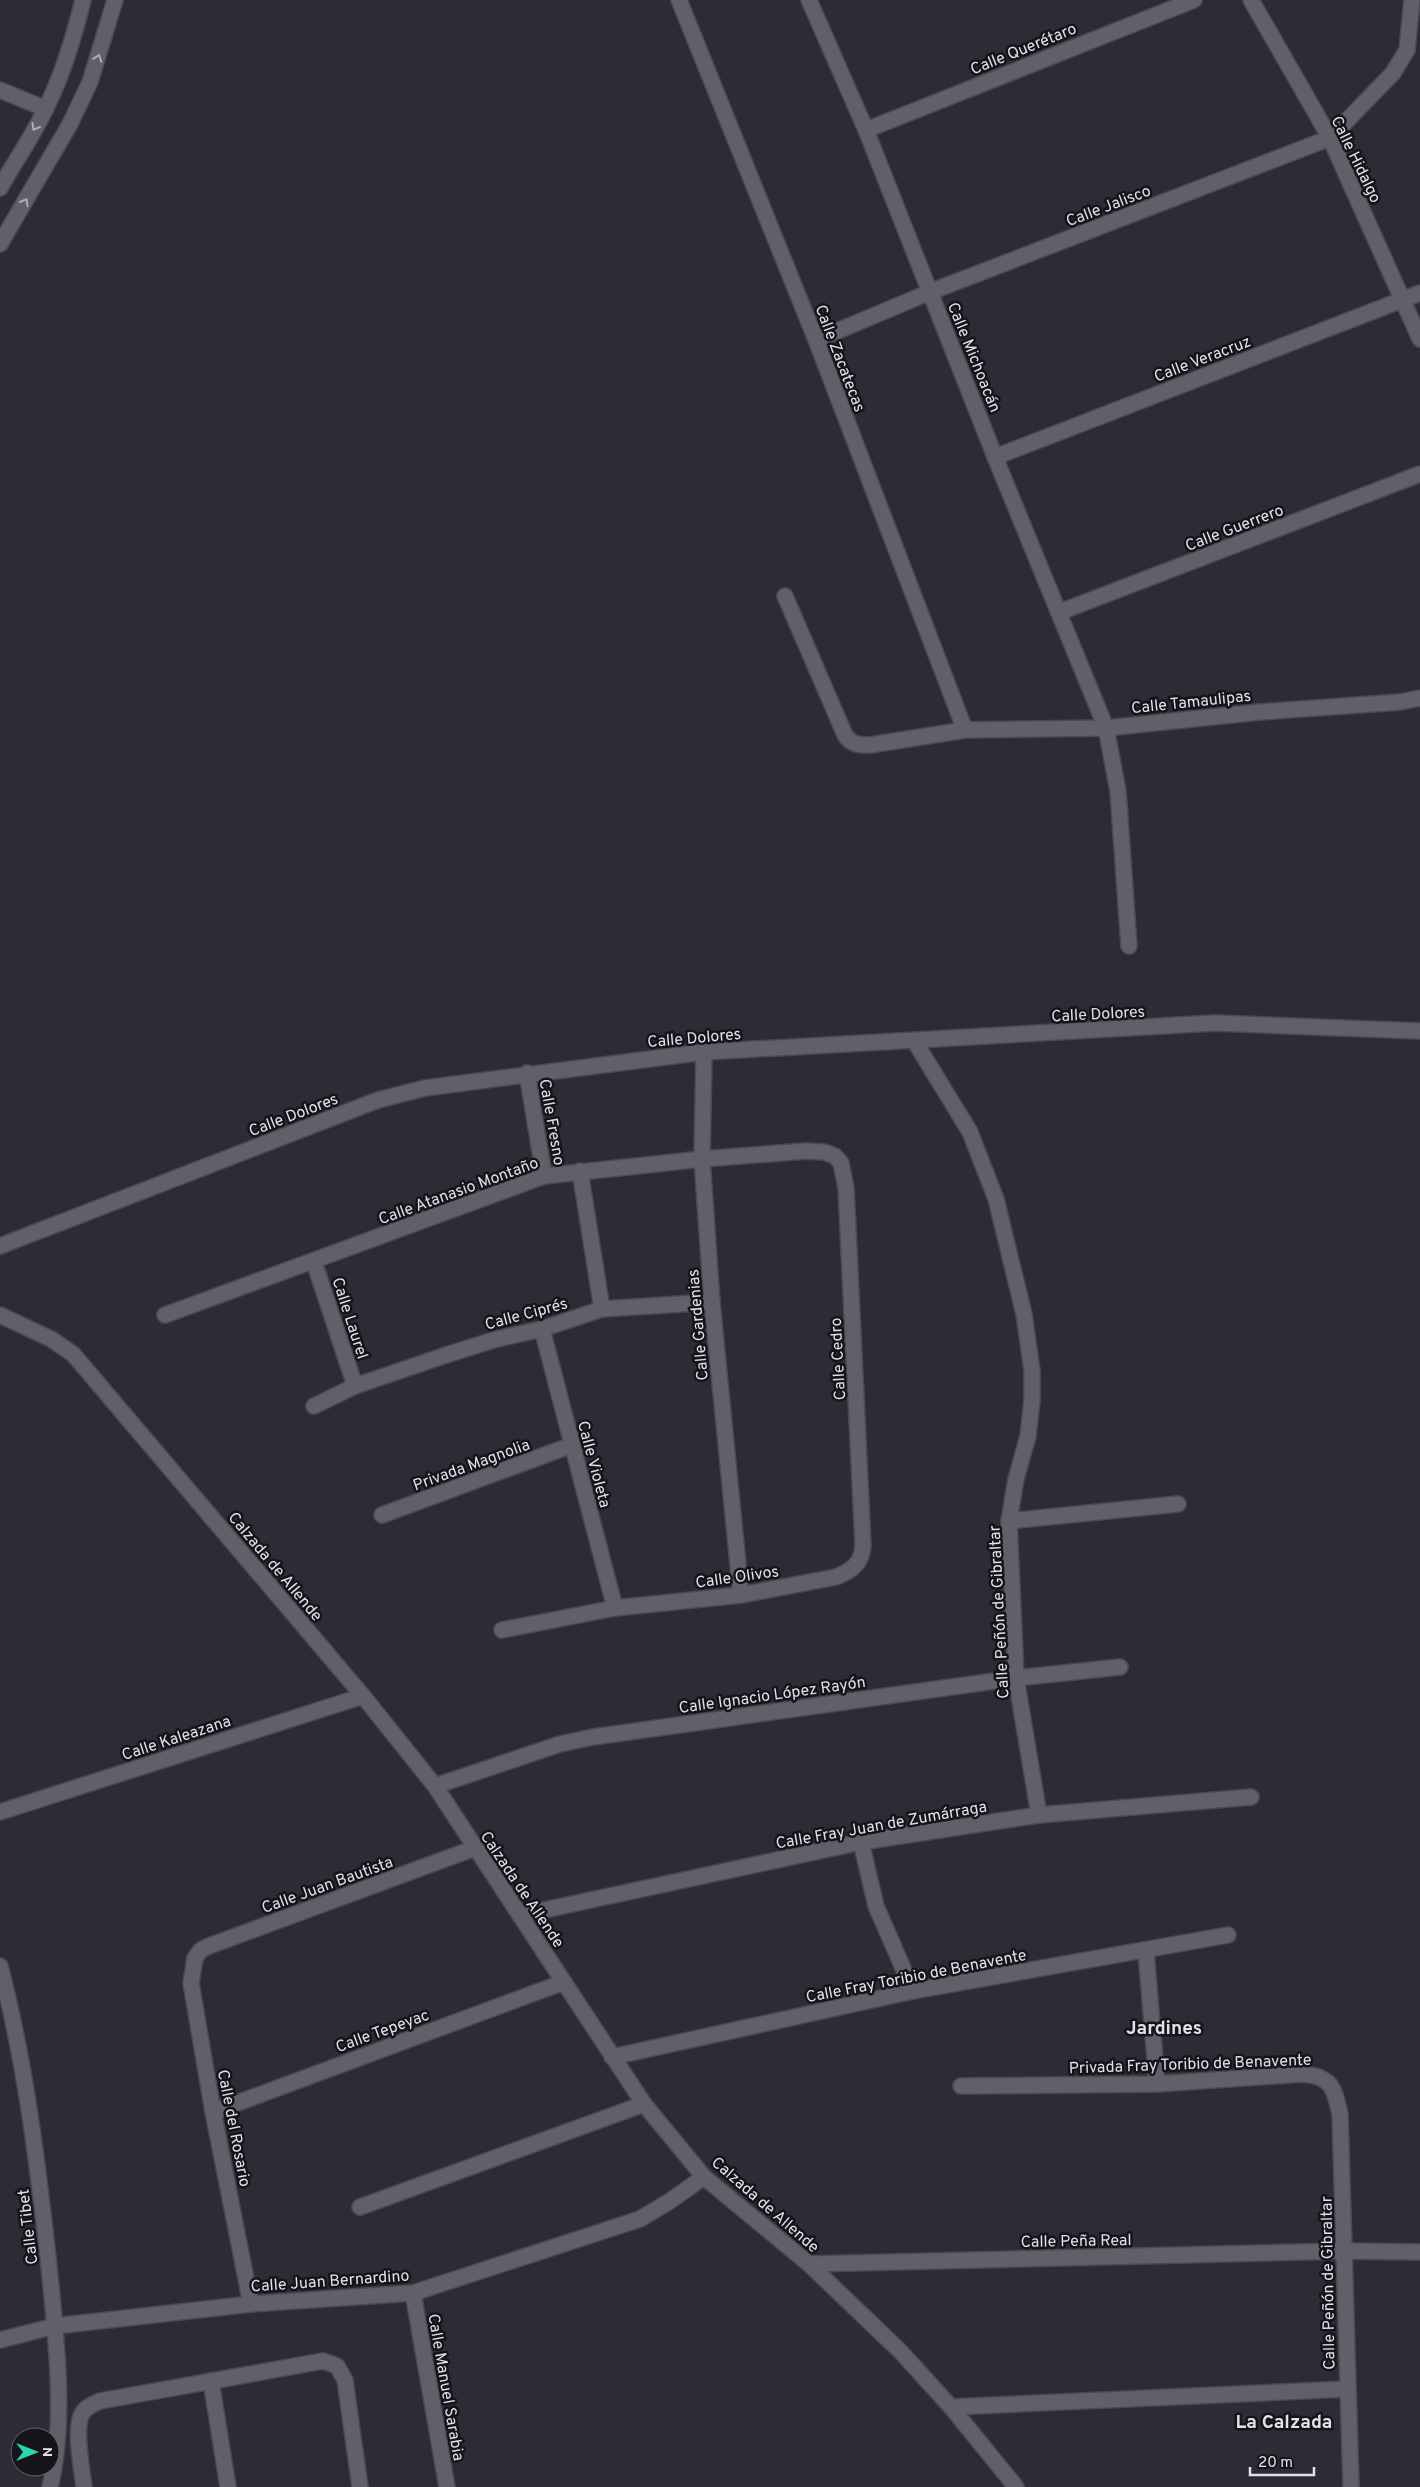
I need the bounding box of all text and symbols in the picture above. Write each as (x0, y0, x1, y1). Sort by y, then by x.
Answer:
street label: Calle Querétaro (968, 19, 1080, 80)
one-way arrow (92, 54, 102, 62)
street label: Calle Hidalgo (1326, 113, 1385, 207)
one-way arrow (32, 122, 42, 131)
street label: Calle Jalisco (1063, 181, 1154, 232)
one-way arrow (18, 198, 28, 207)
street label: Calle Michoacán (942, 300, 1004, 416)
street label: Calle Zacatecas (810, 302, 869, 415)
street label: Calle Veracruz (1151, 332, 1254, 388)
street label: Calle Guerrero (1183, 501, 1287, 557)
street label: Calle Tamaulipas (1130, 687, 1252, 719)
street label: Calle Dolores (1051, 1003, 1146, 1027)
street label: Calle Dolores (646, 1025, 742, 1053)
street label: Calle Fresno (534, 1078, 568, 1167)
street label: Calle Dolores (246, 1090, 341, 1142)
street label: Calle Atanasio Montaño (376, 1154, 541, 1230)
street label: Calle Gardenias (684, 1268, 714, 1381)
street label: Calle Laurel (327, 1275, 372, 1362)
street label: Calle Ciprés (483, 1294, 570, 1336)
street label: Calle Cedro (827, 1317, 851, 1401)
street label: Calle Violeta (572, 1419, 614, 1510)
street label: Privada Magnolia (410, 1435, 533, 1496)
street label: Calzada de Allende (223, 1509, 326, 1626)
street label: Calle Peñón de Gibraltar (985, 1525, 1015, 1699)
street label: Calle Olivos (694, 1562, 780, 1594)
street label: Calle Ignacio López Rayón (678, 1673, 867, 1719)
street label: Calle Kaleazana (120, 1712, 234, 1766)
street label: Calle Fray Juan de Zumárraga (774, 1798, 988, 1854)
street label: Calzada de Allende (475, 1828, 568, 1952)
street label: Calle Juan Bautista (259, 1853, 396, 1919)
street label: Calle Fray Toribio de Benavente (804, 1946, 1028, 2008)
street label: Calle Tepeyac (333, 2006, 432, 2058)
district label: Jardines (1126, 2017, 1202, 2041)
street label: Privada Fray Toribio de Benavente (1068, 2051, 1312, 2079)
street label: Calle del Rosario (212, 2068, 254, 2189)
street label: Calzada de Allende (707, 2153, 823, 2258)
street label: Calle Tibet (14, 2188, 44, 2266)
street label: Calle Peñón de Gibraltar (1317, 2196, 1341, 2370)
street label: Calle Peña Real (1020, 2231, 1132, 2253)
street label: Calle Juan Bernardino (250, 2266, 410, 2298)
street label: Calle Manuel Sarabia (422, 2312, 468, 2462)
district label: La Calzada (1236, 2411, 1332, 2435)
north arrow (10, 2427, 60, 2477)
scale bar (1250, 2444, 1314, 2476)
text: N (38, 2447, 55, 2457)
text: 20 m (1258, 2454, 1293, 2473)

